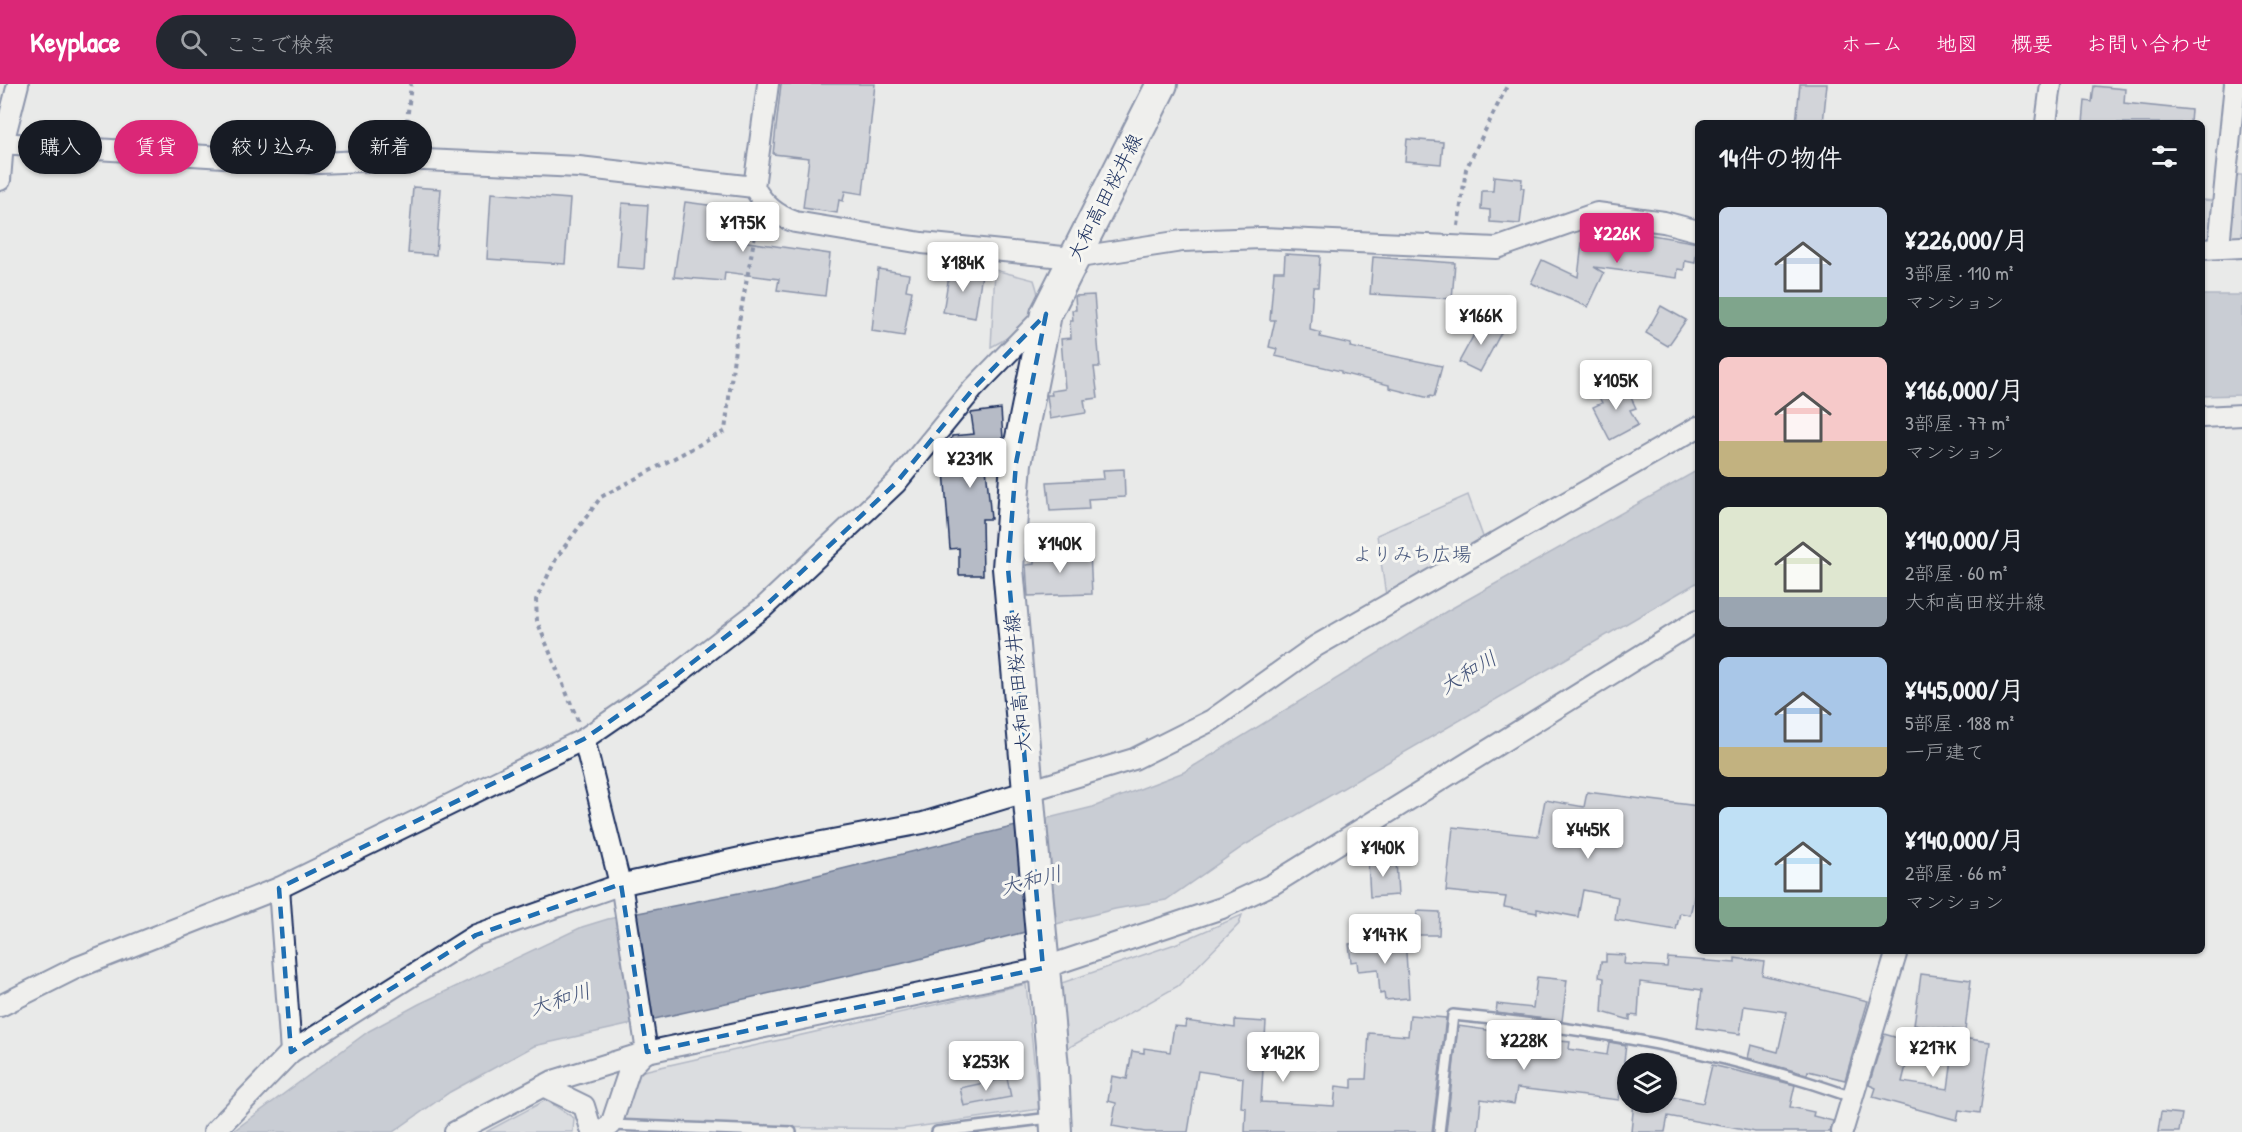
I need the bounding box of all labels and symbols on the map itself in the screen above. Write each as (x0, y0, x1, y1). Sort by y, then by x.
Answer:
street label: 大和高田桜井線 (1060, 129, 1148, 265)
pin: ¥175K (701, 202, 785, 253)
pin: ¥226K (1575, 213, 1659, 264)
pin: ¥184K (921, 242, 1005, 293)
pin: ¥166K (1439, 295, 1523, 346)
pin: ¥105K (1574, 360, 1658, 411)
pin: ¥231K (928, 438, 1012, 489)
pin: ¥140K (1018, 523, 1102, 574)
park label: よりみち広場 (1352, 540, 1472, 567)
street label: 大和高田桜井線 (997, 612, 1037, 754)
water label: 大和川 (1434, 643, 1502, 701)
pin: ¥445K (1546, 809, 1630, 860)
pin: ¥140K (1341, 827, 1425, 878)
water label: 大和川 (997, 858, 1065, 902)
pin: ¥147K (1343, 914, 1427, 965)
water label: 大和川 (526, 976, 594, 1022)
pin: ¥228K (1482, 1020, 1566, 1071)
pin: ¥217K (1891, 1027, 1975, 1078)
pin: ¥142K (1241, 1032, 1325, 1083)
pin: ¥253K (944, 1041, 1028, 1092)

